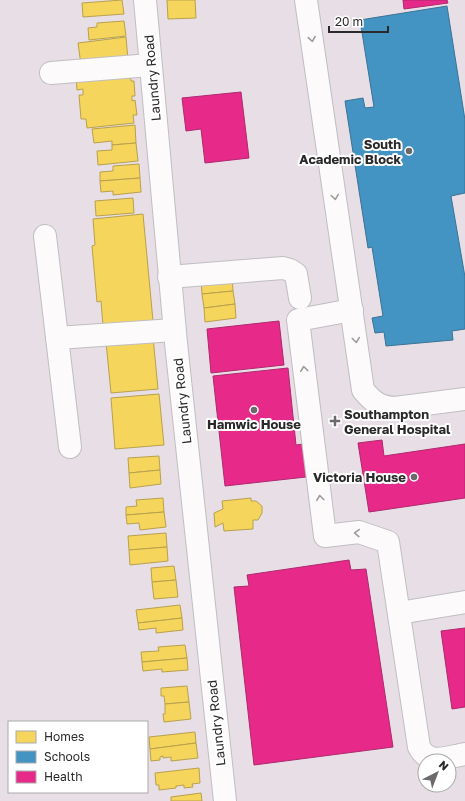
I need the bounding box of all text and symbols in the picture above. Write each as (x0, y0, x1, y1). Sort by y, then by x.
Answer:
scale bar (329, 8, 388, 34)
text: 20 m (335, 14, 363, 29)
street label: Laundry Road (140, 34, 164, 122)
one-way arrow (307, 36, 316, 42)
place label: South Academic Block (299, 136, 401, 167)
marker: South Academic Block (404, 146, 414, 156)
one-way arrow (330, 194, 339, 201)
one-way arrow (351, 337, 360, 343)
street label: Laundry Road (170, 357, 194, 445)
one-way arrow (300, 366, 309, 372)
marker: Hamwic House (249, 405, 259, 415)
place label: Southampton General Hospital (344, 406, 451, 437)
marker: Southampton General Hospital (329, 415, 341, 427)
place label: Hamwic House (207, 416, 301, 432)
place label: Victoria House (313, 469, 406, 485)
marker: Victoria House (409, 472, 419, 482)
one-way arrow (316, 495, 325, 501)
one-way arrow (354, 529, 360, 537)
street label: Laundry Road (204, 679, 228, 767)
legend (8, 721, 148, 793)
text: Homes (44, 729, 84, 744)
text: Schools (44, 749, 90, 764)
north arrow (417, 753, 457, 793)
text: N (437, 758, 451, 773)
text: Health (44, 769, 83, 784)

